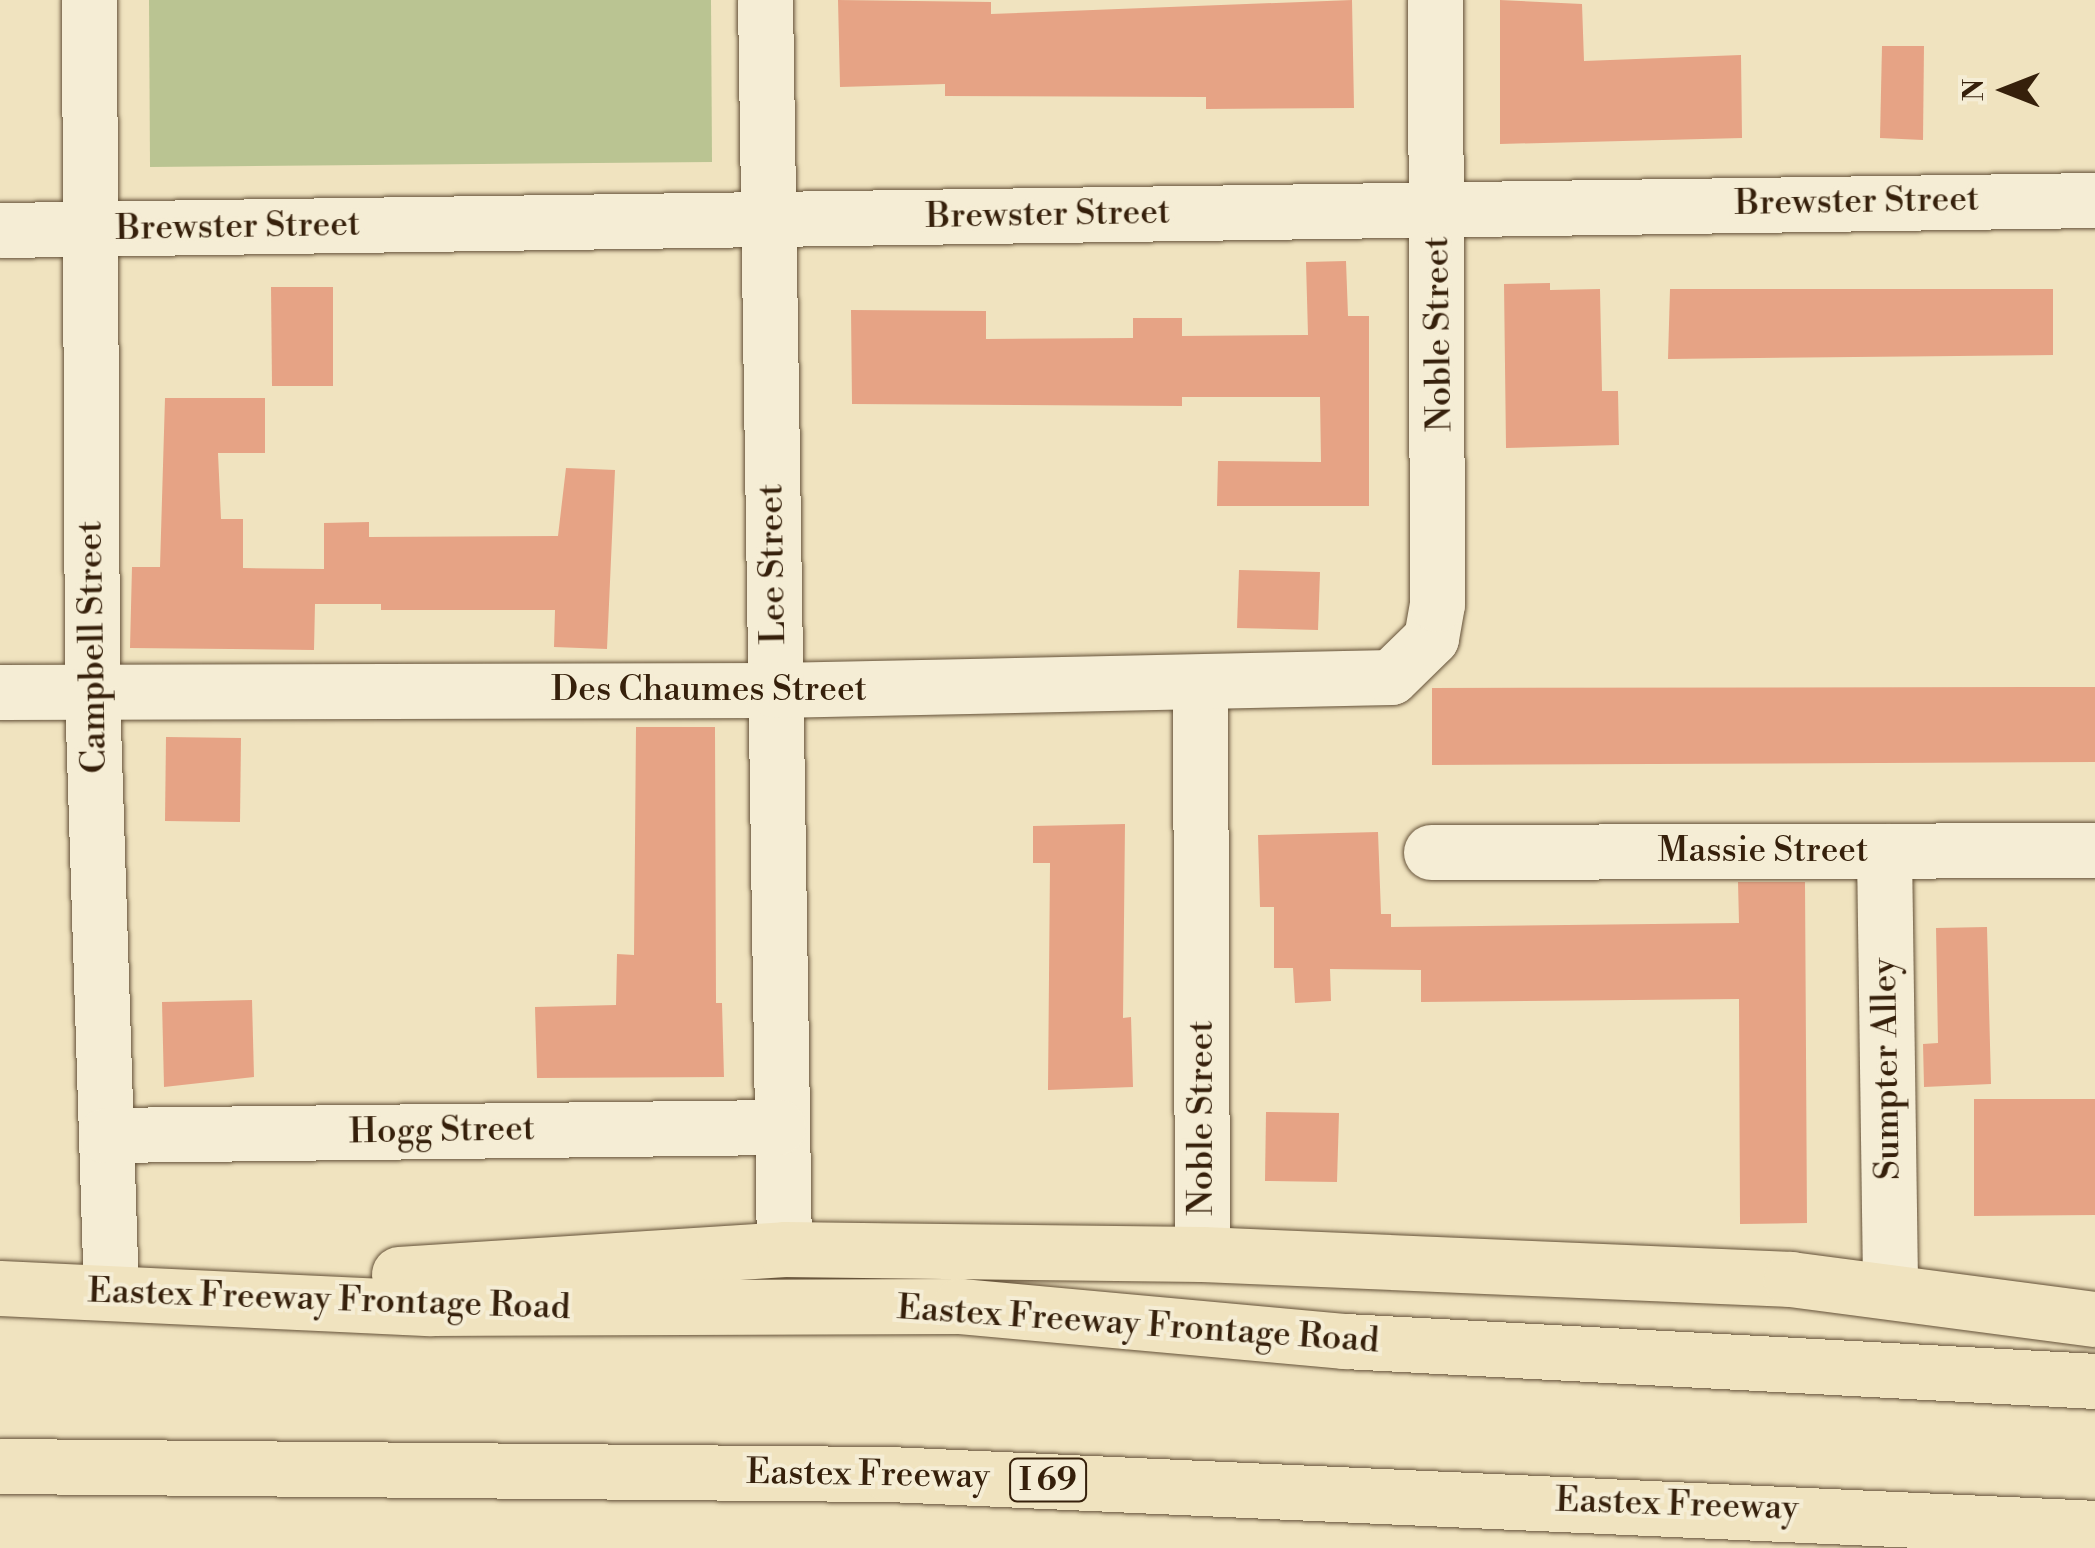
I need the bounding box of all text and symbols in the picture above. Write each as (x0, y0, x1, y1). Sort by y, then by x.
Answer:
north arrow (1955, 40, 2055, 140)
text: N (1957, 79, 1992, 101)
street label: Brewster Street (1734, 179, 1980, 225)
street label: Brewster Street (925, 192, 1171, 238)
street label: Brewster Street (115, 204, 361, 250)
street label: Noble Street (1416, 236, 1462, 432)
street label: Lee Street (751, 483, 795, 645)
street label: Campbell Street (70, 520, 116, 774)
street label: Des Chaumes Street (551, 669, 867, 711)
street label: Massie Street (1658, 830, 1868, 872)
street label: Sumpter Alley (1864, 958, 1910, 1180)
street label: Noble Street (1181, 1020, 1223, 1216)
street label: Hogg Street (349, 1108, 535, 1154)
street label: Eastex Freeway Frontage Road (87, 1271, 571, 1329)
street label: Eastex Freeway Frontage Road (896, 1287, 1380, 1363)
street label: Eastex Freeway (746, 1452, 990, 1498)
road number: I 69 (1008, 1453, 1088, 1507)
street label: Eastex Freeway (1555, 1480, 1799, 1530)

